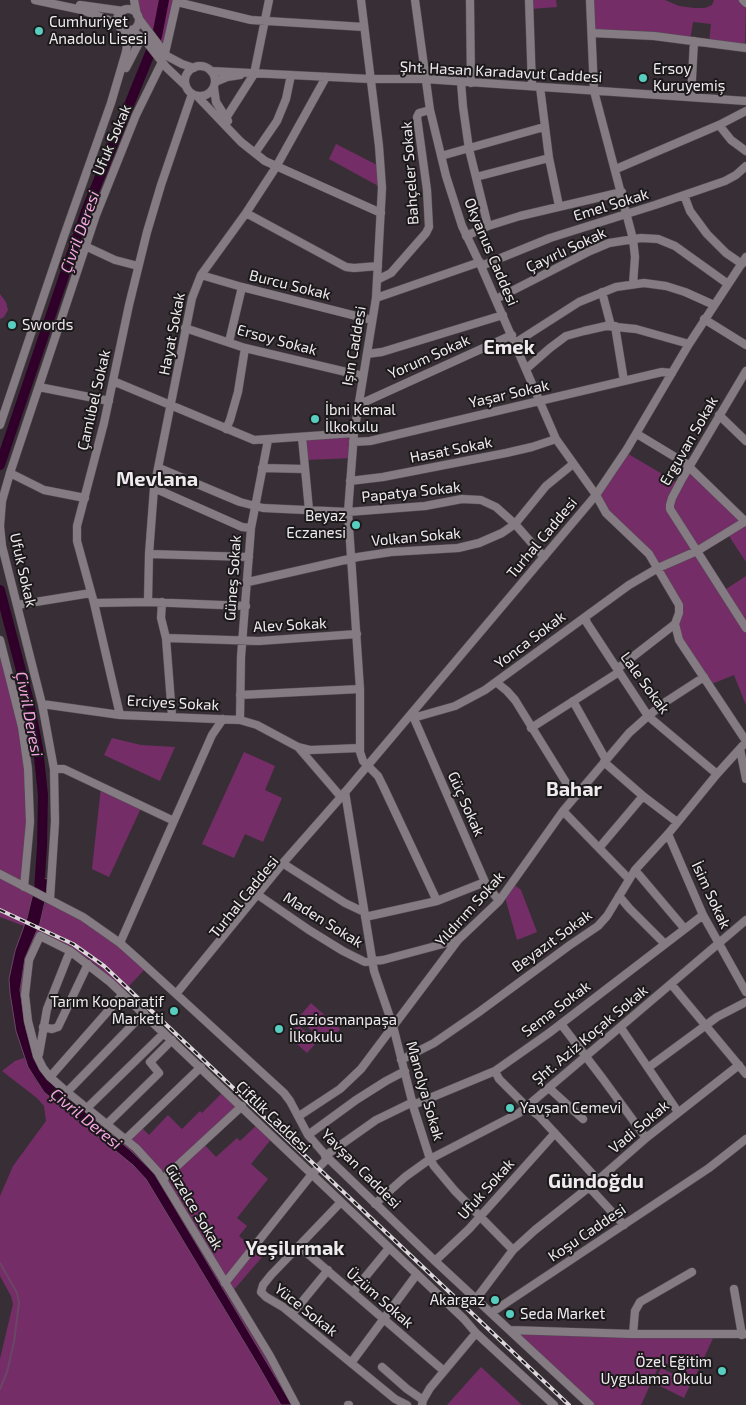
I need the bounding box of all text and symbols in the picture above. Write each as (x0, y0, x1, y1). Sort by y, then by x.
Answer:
place label: Cumhuriyet Anadolu Lisesi (49, 13, 147, 48)
marker: Cumhuriyet Anadolu Lisesi (33, 25, 45, 37)
street label: Şht. Hasan Karadavut Caddesi (399, 58, 603, 86)
place label: Ersoy Kuruyemiş (653, 60, 725, 95)
marker: Ersoy Kuruyemiş (637, 72, 649, 84)
street label: Ufuk Sokak (89, 102, 135, 178)
street label: Bahçeler Sokak (397, 121, 423, 225)
street label: Emel Sokak (571, 185, 651, 225)
water label: Çivril Deresi (56, 188, 104, 276)
street label: Okyanus Caddesi (460, 195, 522, 309)
street label: Çayırlı Sokak (523, 224, 609, 276)
street label: Burcu Sokak (247, 266, 333, 304)
street label: Hayat Sokak (155, 291, 189, 377)
street label: Işın Caddesi (338, 305, 370, 387)
place label: Swords (22, 316, 73, 334)
marker: Swords (6, 319, 18, 331)
street label: Ersoy Sokak (235, 321, 319, 359)
street label: Yorum Sokak (385, 331, 473, 383)
district label: Emek (483, 335, 535, 359)
street label: Çamlıbel Sokak (74, 348, 114, 452)
street label: Yaşar Sokak (467, 376, 551, 412)
street label: Erguvan Sokak (656, 393, 722, 489)
place label: İbni Kemal İlkokulu (325, 401, 396, 436)
marker: İbni Kemal İlkokulu (309, 413, 321, 425)
street label: Hasat Sokak (408, 433, 494, 467)
district label: Mevlana (116, 467, 198, 491)
street label: Papatya Sokak (361, 478, 461, 506)
street label: Turhal Caddesi (503, 494, 581, 582)
place label: Beyaz Eczanesi (286, 507, 346, 542)
marker: Beyaz Eczanesi (350, 519, 362, 531)
street label: Volkan Sokak (370, 524, 462, 550)
street label: Ufuk Sokak (6, 531, 40, 609)
street label: Güneş Sokak (221, 534, 245, 622)
street label: Yonca Sokak (491, 607, 569, 673)
street label: Alev Sokak (253, 614, 327, 636)
street label: Lale Sokak (616, 648, 674, 718)
water label: Çivril Deresi (11, 670, 47, 758)
street label: Erciyes Sokak (126, 692, 220, 714)
street label: Güç Sokak (444, 769, 488, 839)
district label: Bahar (546, 777, 602, 801)
street label: Turhal Caddesi (206, 852, 282, 942)
street label: İsim Sokak (688, 858, 734, 932)
street label: Yıldırım Sokak (432, 868, 508, 950)
street label: Maden Sokak (280, 888, 366, 952)
street label: Beyazıt Sokak (509, 906, 595, 976)
street label: Sema Sokak (518, 977, 594, 1041)
street label: Şht. Aziz Koçak Sokak (528, 981, 652, 1089)
place label: Tarım Kooparatif Marketi (50, 993, 164, 1028)
marker: Tarım Kooparatif Marketi (168, 1005, 180, 1017)
place label: Gaziosmanpaşa İlkokulu (289, 1011, 397, 1046)
marker: Gaziosmanpaşa İlkokulu (273, 1023, 285, 1035)
street label: Manolya Sokak (402, 1039, 448, 1143)
street label: Çiftlik Caddesi (232, 1077, 314, 1157)
water label: Çivril Deresi (47, 1084, 125, 1154)
street label: Vadi Sokak (605, 1097, 673, 1157)
place label: Yavşan Cemevi (520, 1099, 621, 1117)
marker: Yavşan Cemevi (504, 1102, 516, 1114)
street label: Yavşan Caddesi (317, 1125, 405, 1213)
street label: Ufuk Sokak (454, 1155, 518, 1223)
street label: Güzelce Sokak (161, 1161, 227, 1253)
district label: Gündoğdu (548, 1169, 644, 1193)
street label: Koşu Caddesi (545, 1200, 629, 1266)
district label: Yeşilırmak (245, 1236, 345, 1260)
street label: Üzüm Sokak (343, 1264, 417, 1332)
street label: Yüce Sokak (271, 1280, 341, 1340)
place label: Akargaz (430, 1291, 485, 1309)
marker: Akargaz (489, 1294, 501, 1306)
place label: Seda Market (520, 1305, 605, 1323)
marker: Seda Market (504, 1308, 516, 1320)
place label: Özel Eğitim Uygulama Okulu (601, 1353, 712, 1388)
marker: Özel Eğitim Uygulama Okulu (716, 1365, 728, 1377)

